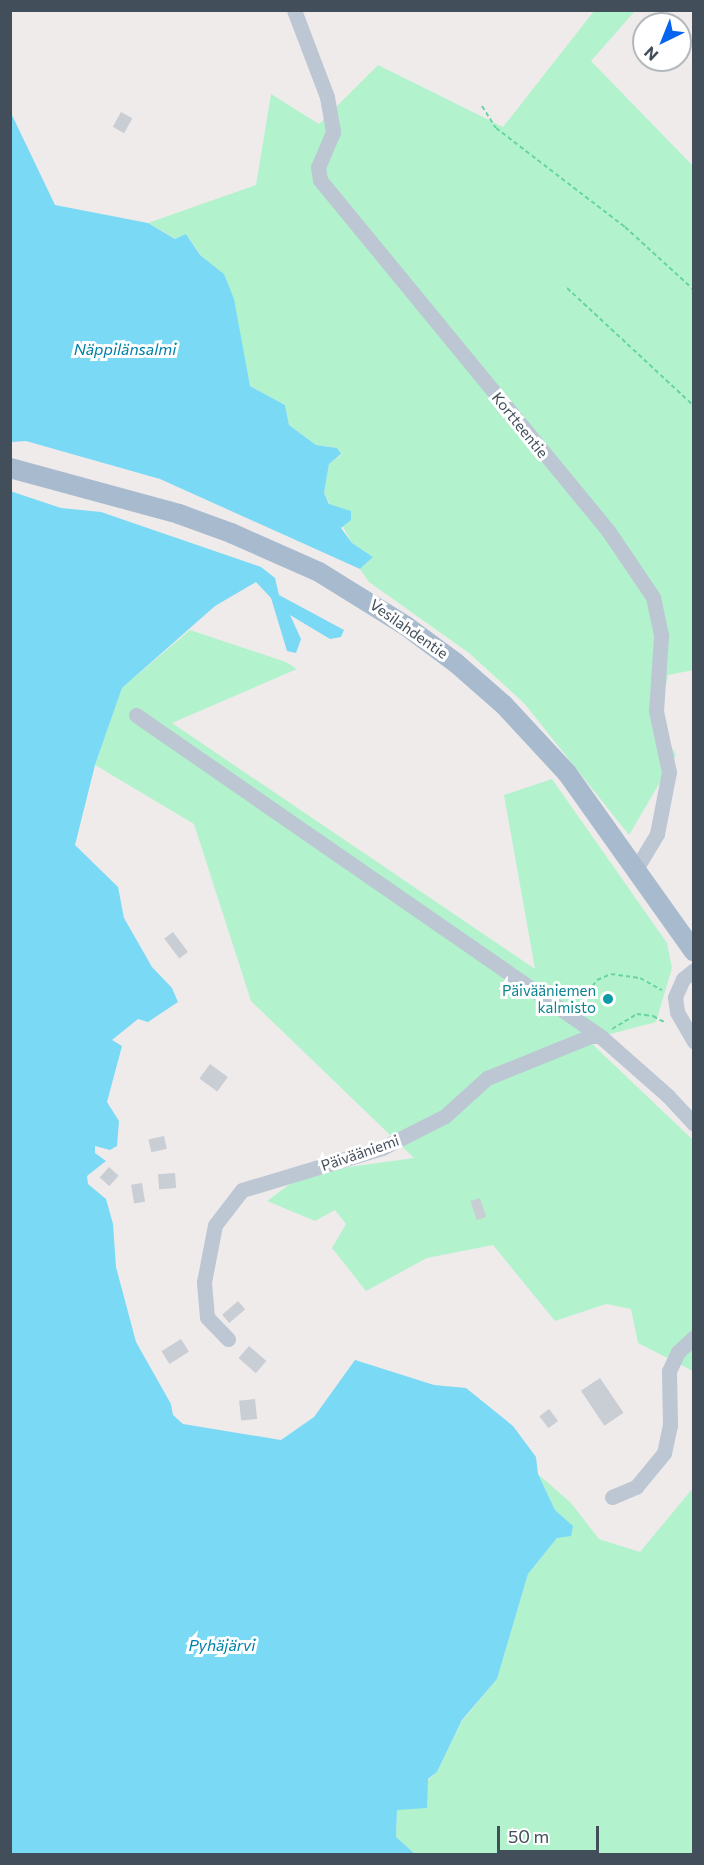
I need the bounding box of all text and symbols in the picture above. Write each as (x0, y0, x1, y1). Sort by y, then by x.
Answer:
north arrow (632, 12, 692, 72)
text: N (640, 43, 662, 65)
water label: Näppilänsalmi (74, 339, 176, 359)
street label: Kortteentie (488, 389, 552, 461)
street label: Vesilahdentie (366, 595, 452, 663)
place label: Päivääniemen kalmisto (502, 981, 596, 1016)
marker: Päivääniemen kalmisto (601, 992, 615, 1006)
street label: Päivääniemi (319, 1131, 401, 1175)
water label: Pyhäjärvi (189, 1635, 255, 1655)
scale bar (500, 1814, 602, 1852)
text: 50 m (508, 1825, 549, 1847)

